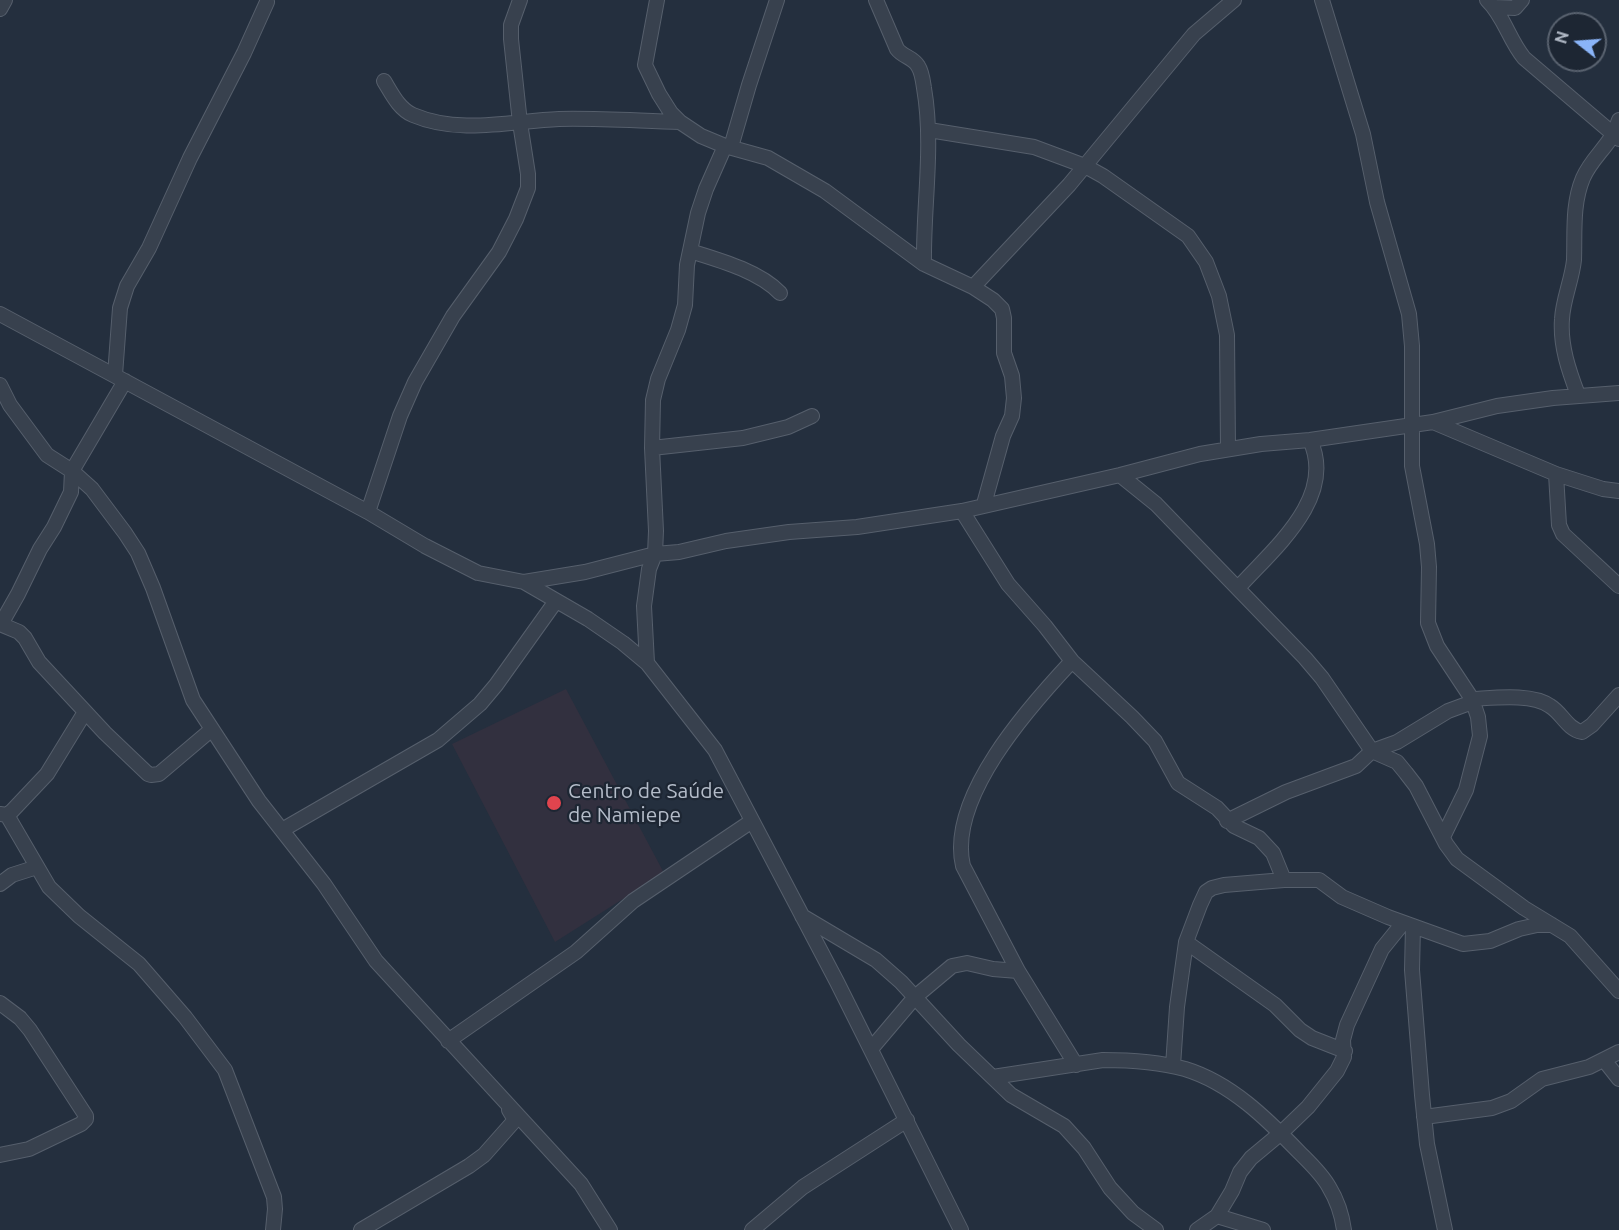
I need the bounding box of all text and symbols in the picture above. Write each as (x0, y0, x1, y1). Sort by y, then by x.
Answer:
north arrow (1547, 12, 1607, 72)
text: N (1551, 29, 1572, 46)
place label: Centro de Saúde de Namiepe (568, 778, 724, 828)
marker: Centro de Saúde de Namiepe (545, 794, 563, 812)

